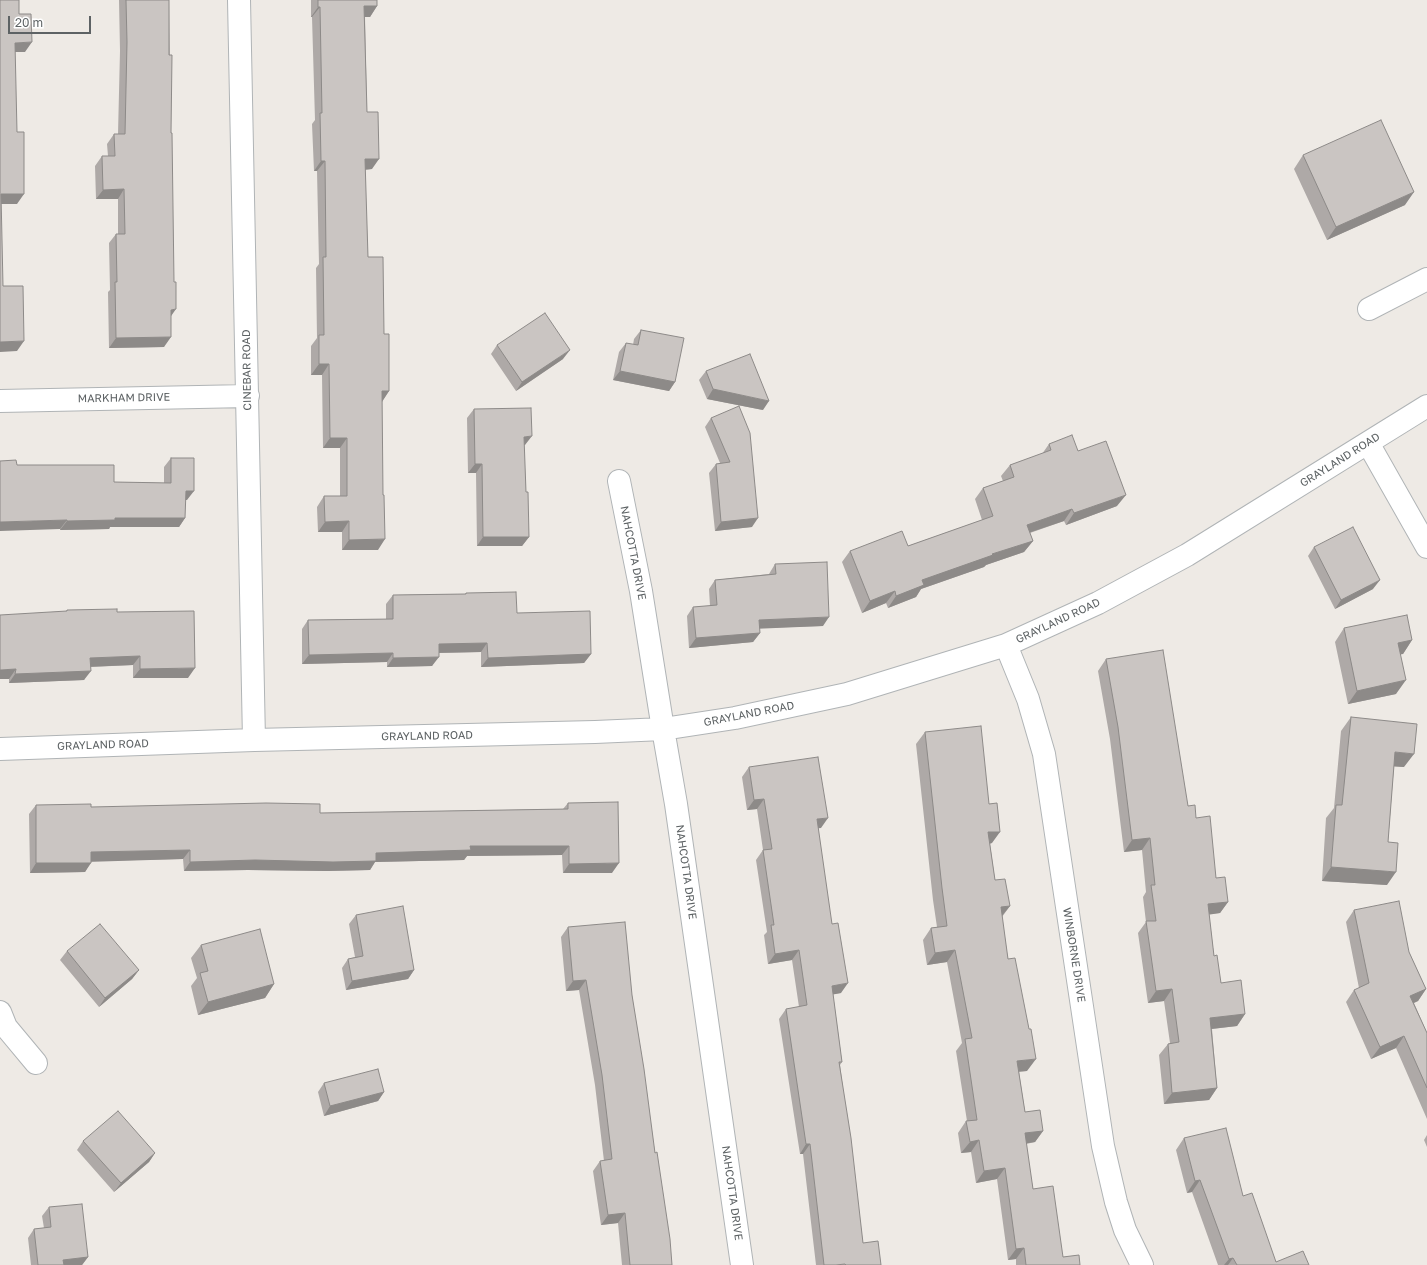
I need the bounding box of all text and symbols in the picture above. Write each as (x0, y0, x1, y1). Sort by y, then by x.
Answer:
scale bar (10, 8, 93, 34)
text: 20 m (15, 15, 43, 30)
street label: CINEBAR ROAD (240, 329, 254, 411)
street label: MARKHAM DRIVE (78, 391, 170, 405)
street label: GRAYLAND ROAD (1298, 430, 1382, 490)
street label: NAHCOTTA DRIVE (617, 505, 649, 601)
street label: GRAYLAND ROAD (1014, 596, 1102, 646)
street label: GRAYLAND ROAD (703, 699, 795, 729)
street label: GRAYLAND ROAD (381, 729, 473, 743)
street label: GRAYLAND ROAD (57, 737, 149, 753)
street label: NAHCOTTA DRIVE (673, 824, 699, 920)
street label: WINBORNE DRIVE (1060, 907, 1088, 1003)
street label: NAHCOTTA DRIVE (719, 1145, 745, 1241)

